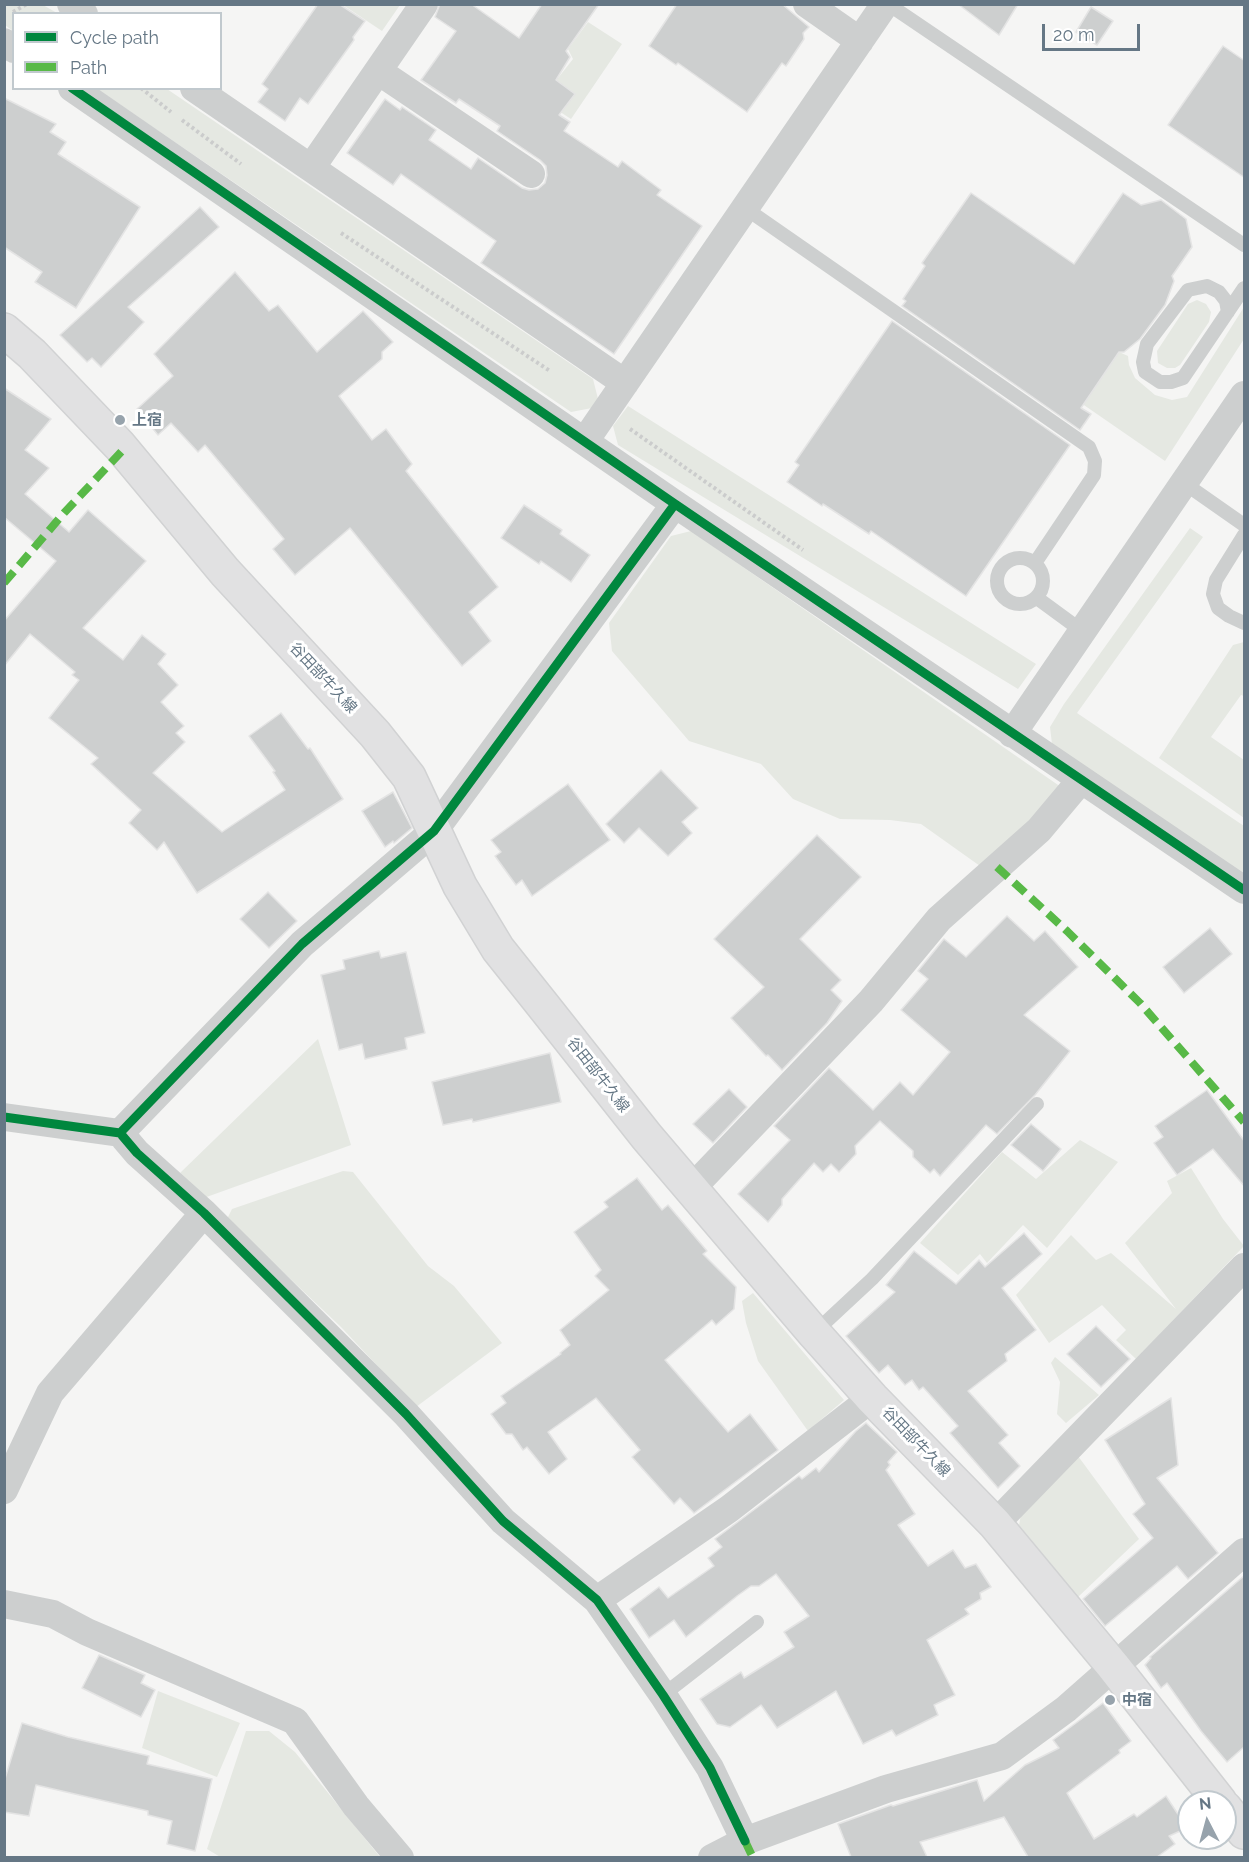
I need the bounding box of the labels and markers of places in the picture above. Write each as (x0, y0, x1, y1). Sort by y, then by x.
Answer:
place label: 上宿 (132, 411, 162, 429)
marker: 上宿 (113, 413, 127, 427)
place label: 中宿 (1122, 1691, 1152, 1709)
marker: 中宿 (1103, 1693, 1117, 1707)

